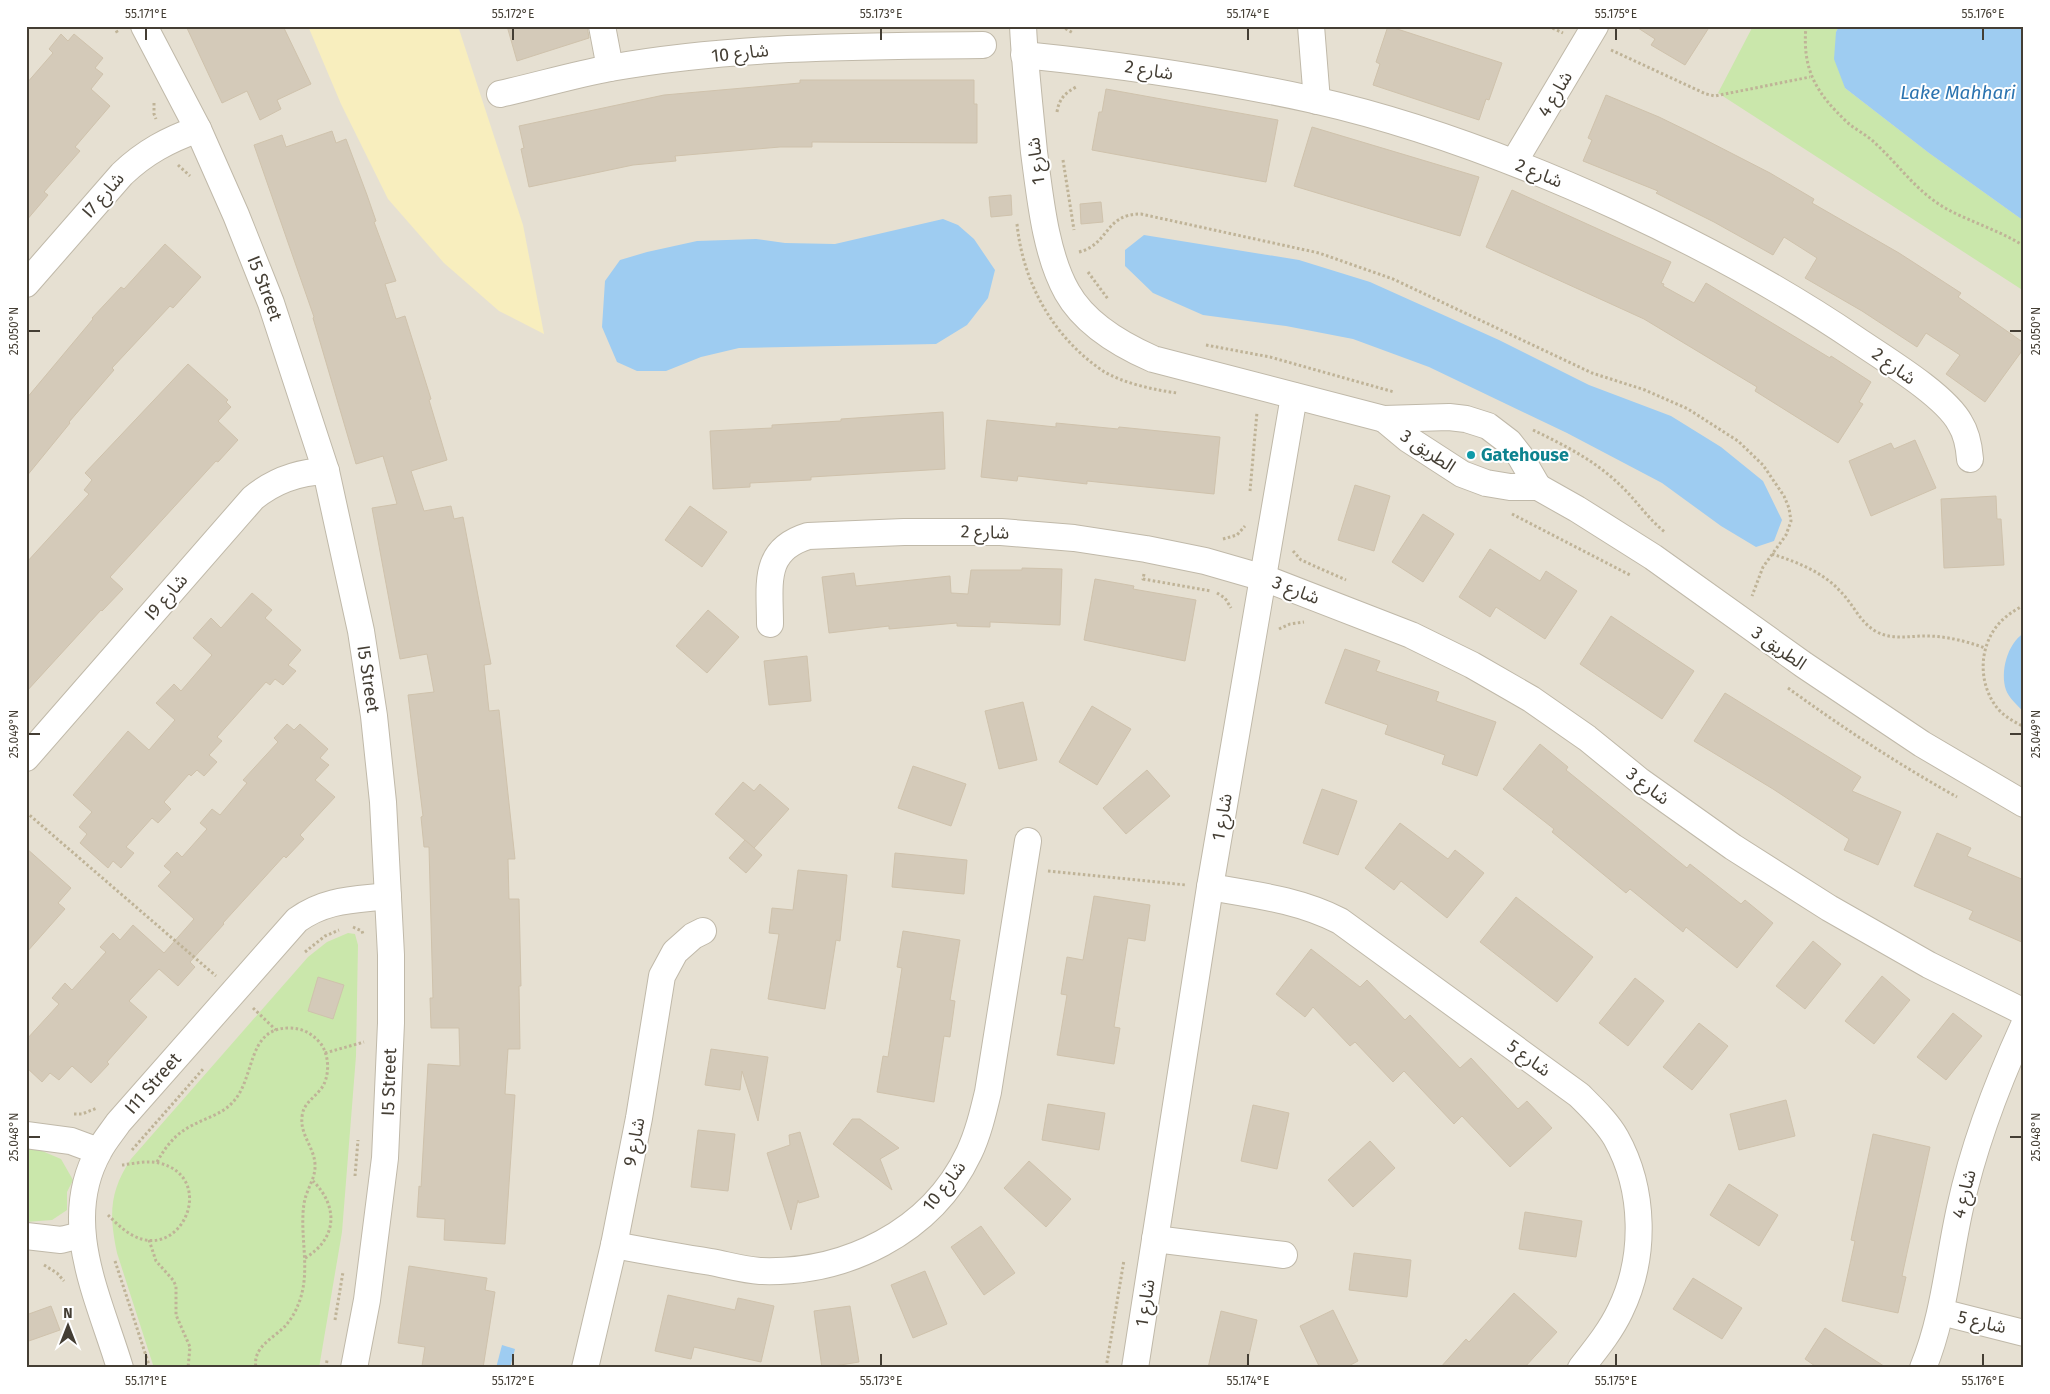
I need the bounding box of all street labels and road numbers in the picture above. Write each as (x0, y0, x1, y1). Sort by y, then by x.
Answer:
street label: شارع 10 (710, 39, 770, 70)
street label: شارع 2 (1123, 55, 1175, 88)
street label: شارع 4 (1533, 67, 1580, 122)
street label: شارع 1 (1022, 136, 1053, 186)
street label: شارع 2 (1511, 154, 1566, 195)
street label: I7 شارع (77, 168, 131, 224)
street label: I5 Street (242, 252, 287, 324)
street label: شارع 2 (1866, 343, 1920, 392)
street label: 3 الطريق (1396, 425, 1460, 477)
street label: شارع 2 (960, 520, 1010, 547)
street label: I9 شارع (140, 569, 194, 627)
street label: شارع 3 (1268, 571, 1323, 612)
street label: 3 الطريق (1747, 621, 1811, 675)
street label: I5 Street (352, 644, 384, 715)
street label: شارع 3 (1620, 763, 1674, 812)
street label: شارع 1 (1207, 792, 1240, 843)
street label: شارع 5 (1501, 1035, 1555, 1084)
street label: I5 Street (377, 1047, 401, 1116)
street label: I11 Street (120, 1048, 186, 1119)
street label: شارع 9 (618, 1116, 652, 1169)
street label: شارع 10 (918, 1156, 973, 1217)
street label: شارع 4 (1947, 1167, 1984, 1221)
street label: شارع 1 (1130, 1278, 1163, 1329)
street label: شارع 5 (1955, 1306, 2008, 1341)

